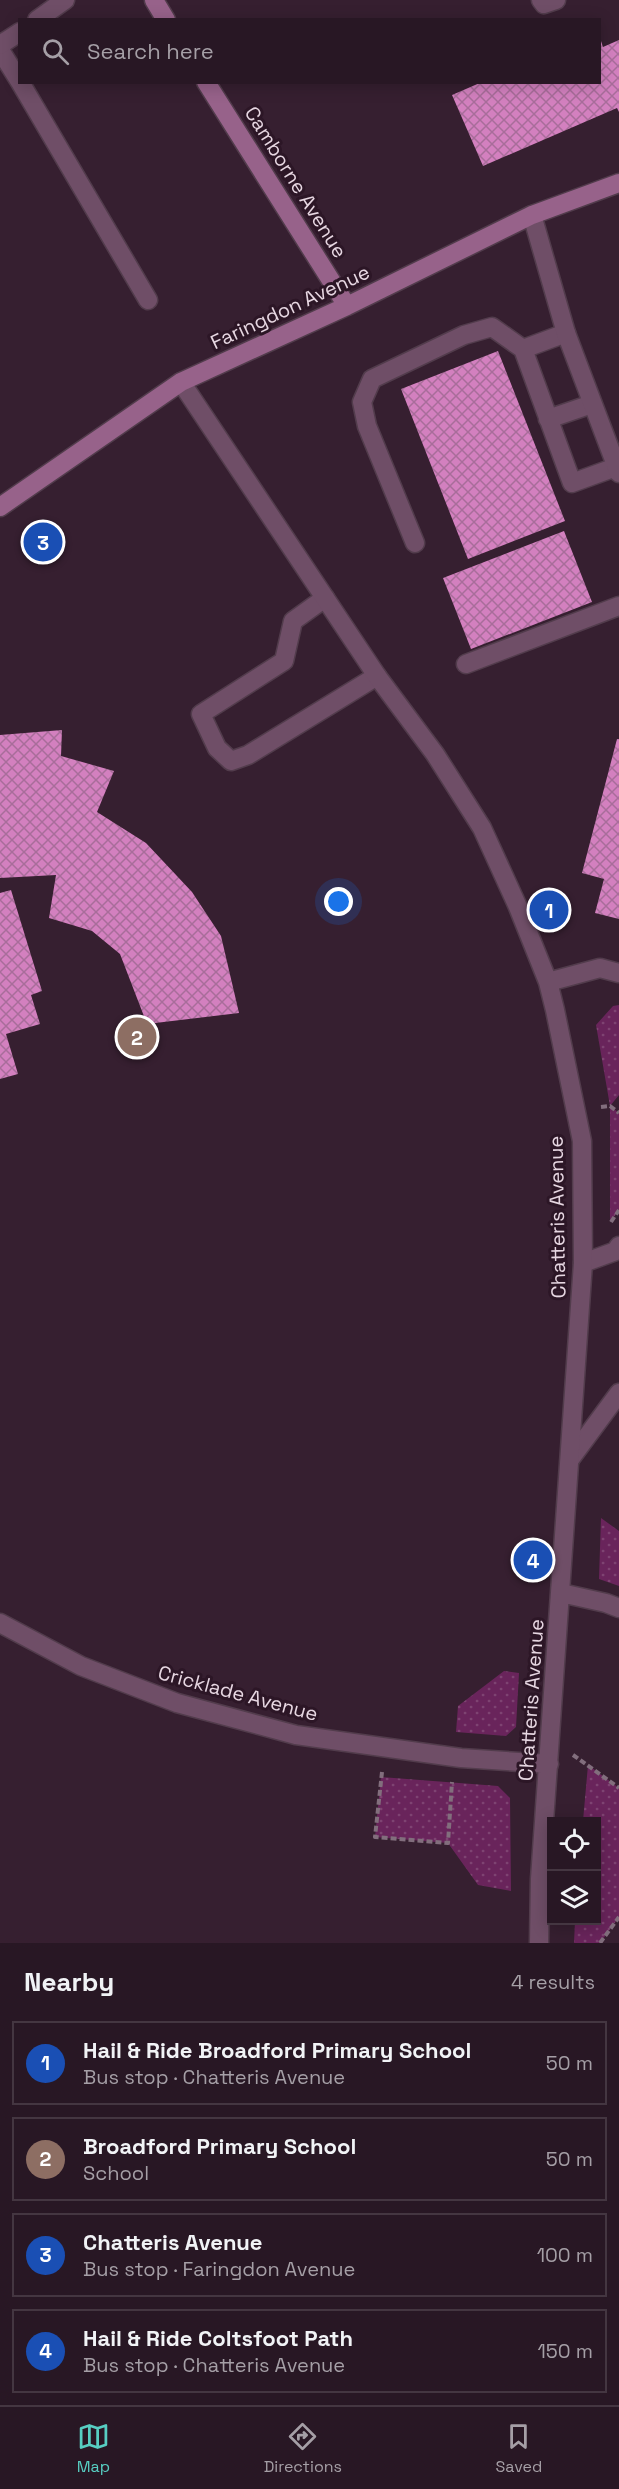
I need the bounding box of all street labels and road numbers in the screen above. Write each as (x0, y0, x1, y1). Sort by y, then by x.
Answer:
street label: Camborne Avenue (239, 101, 353, 263)
street label: Faringdon Avenue (206, 259, 374, 355)
street label: Chatteris Avenue (543, 1135, 571, 1299)
street label: Chatteris Avenue (512, 1618, 550, 1782)
street label: Cricklade Avenue (155, 1659, 321, 1727)

